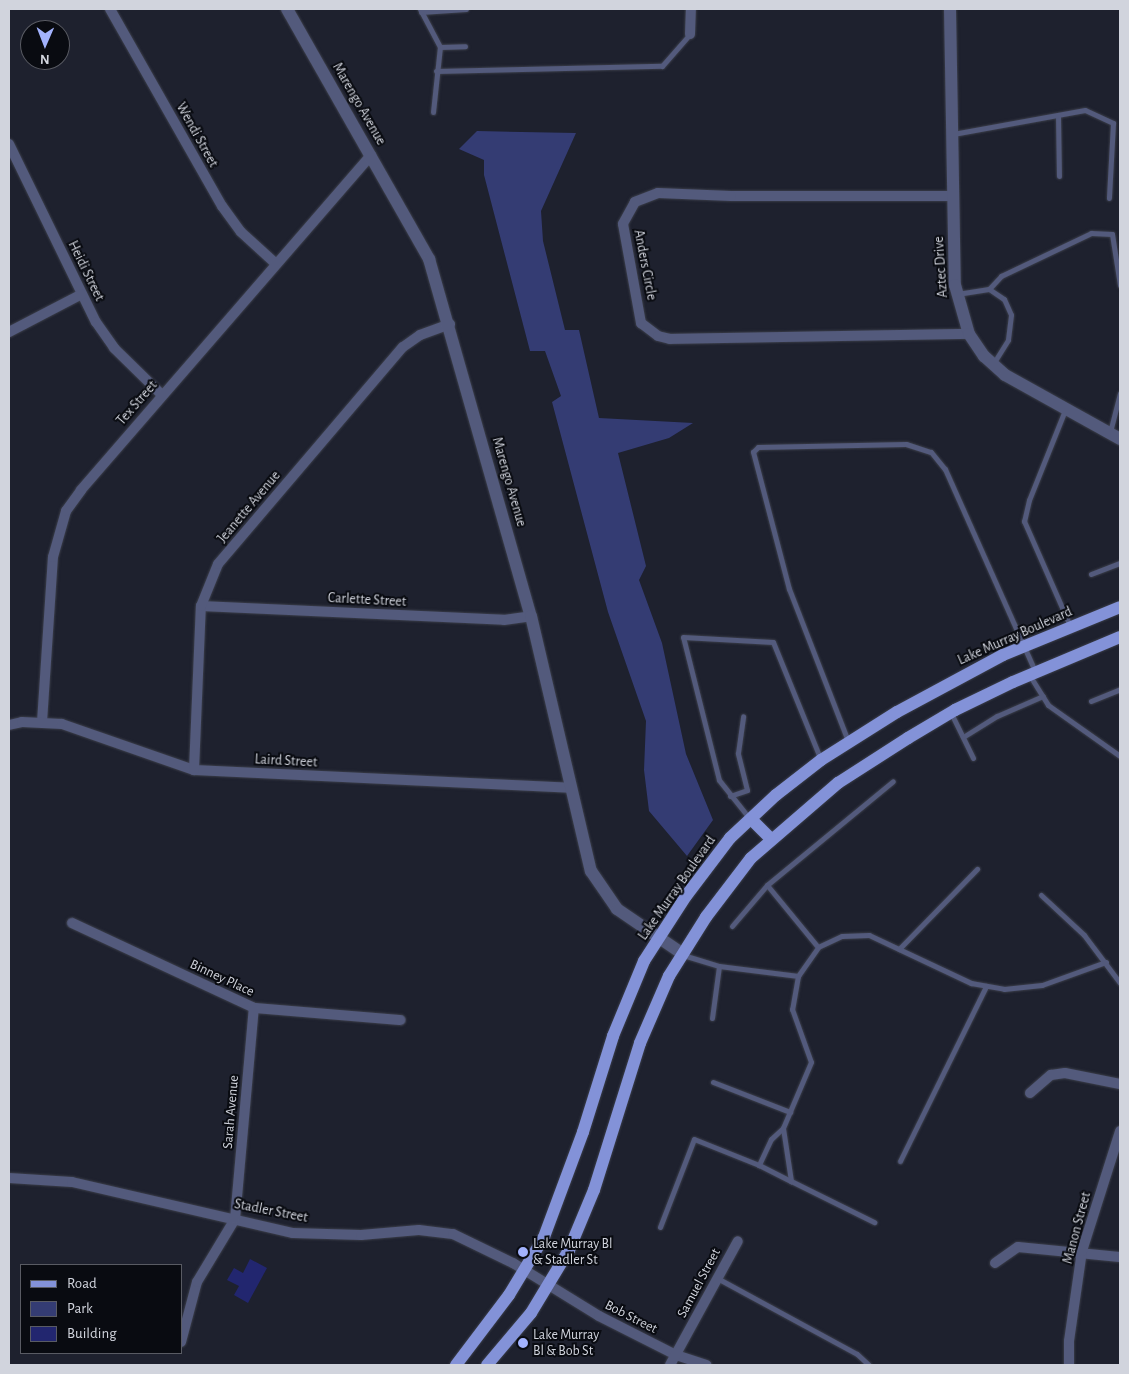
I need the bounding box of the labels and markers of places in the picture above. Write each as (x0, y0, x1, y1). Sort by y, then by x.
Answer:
place label: Lake Murray Bl & Stadler St (533, 1236, 612, 1268)
marker: Lake Murray Bl & Stadler St (517, 1246, 529, 1258)
place label: Lake Murray Bl & Bob St (533, 1327, 599, 1360)
marker: Lake Murray Bl & Bob St (517, 1337, 529, 1349)

